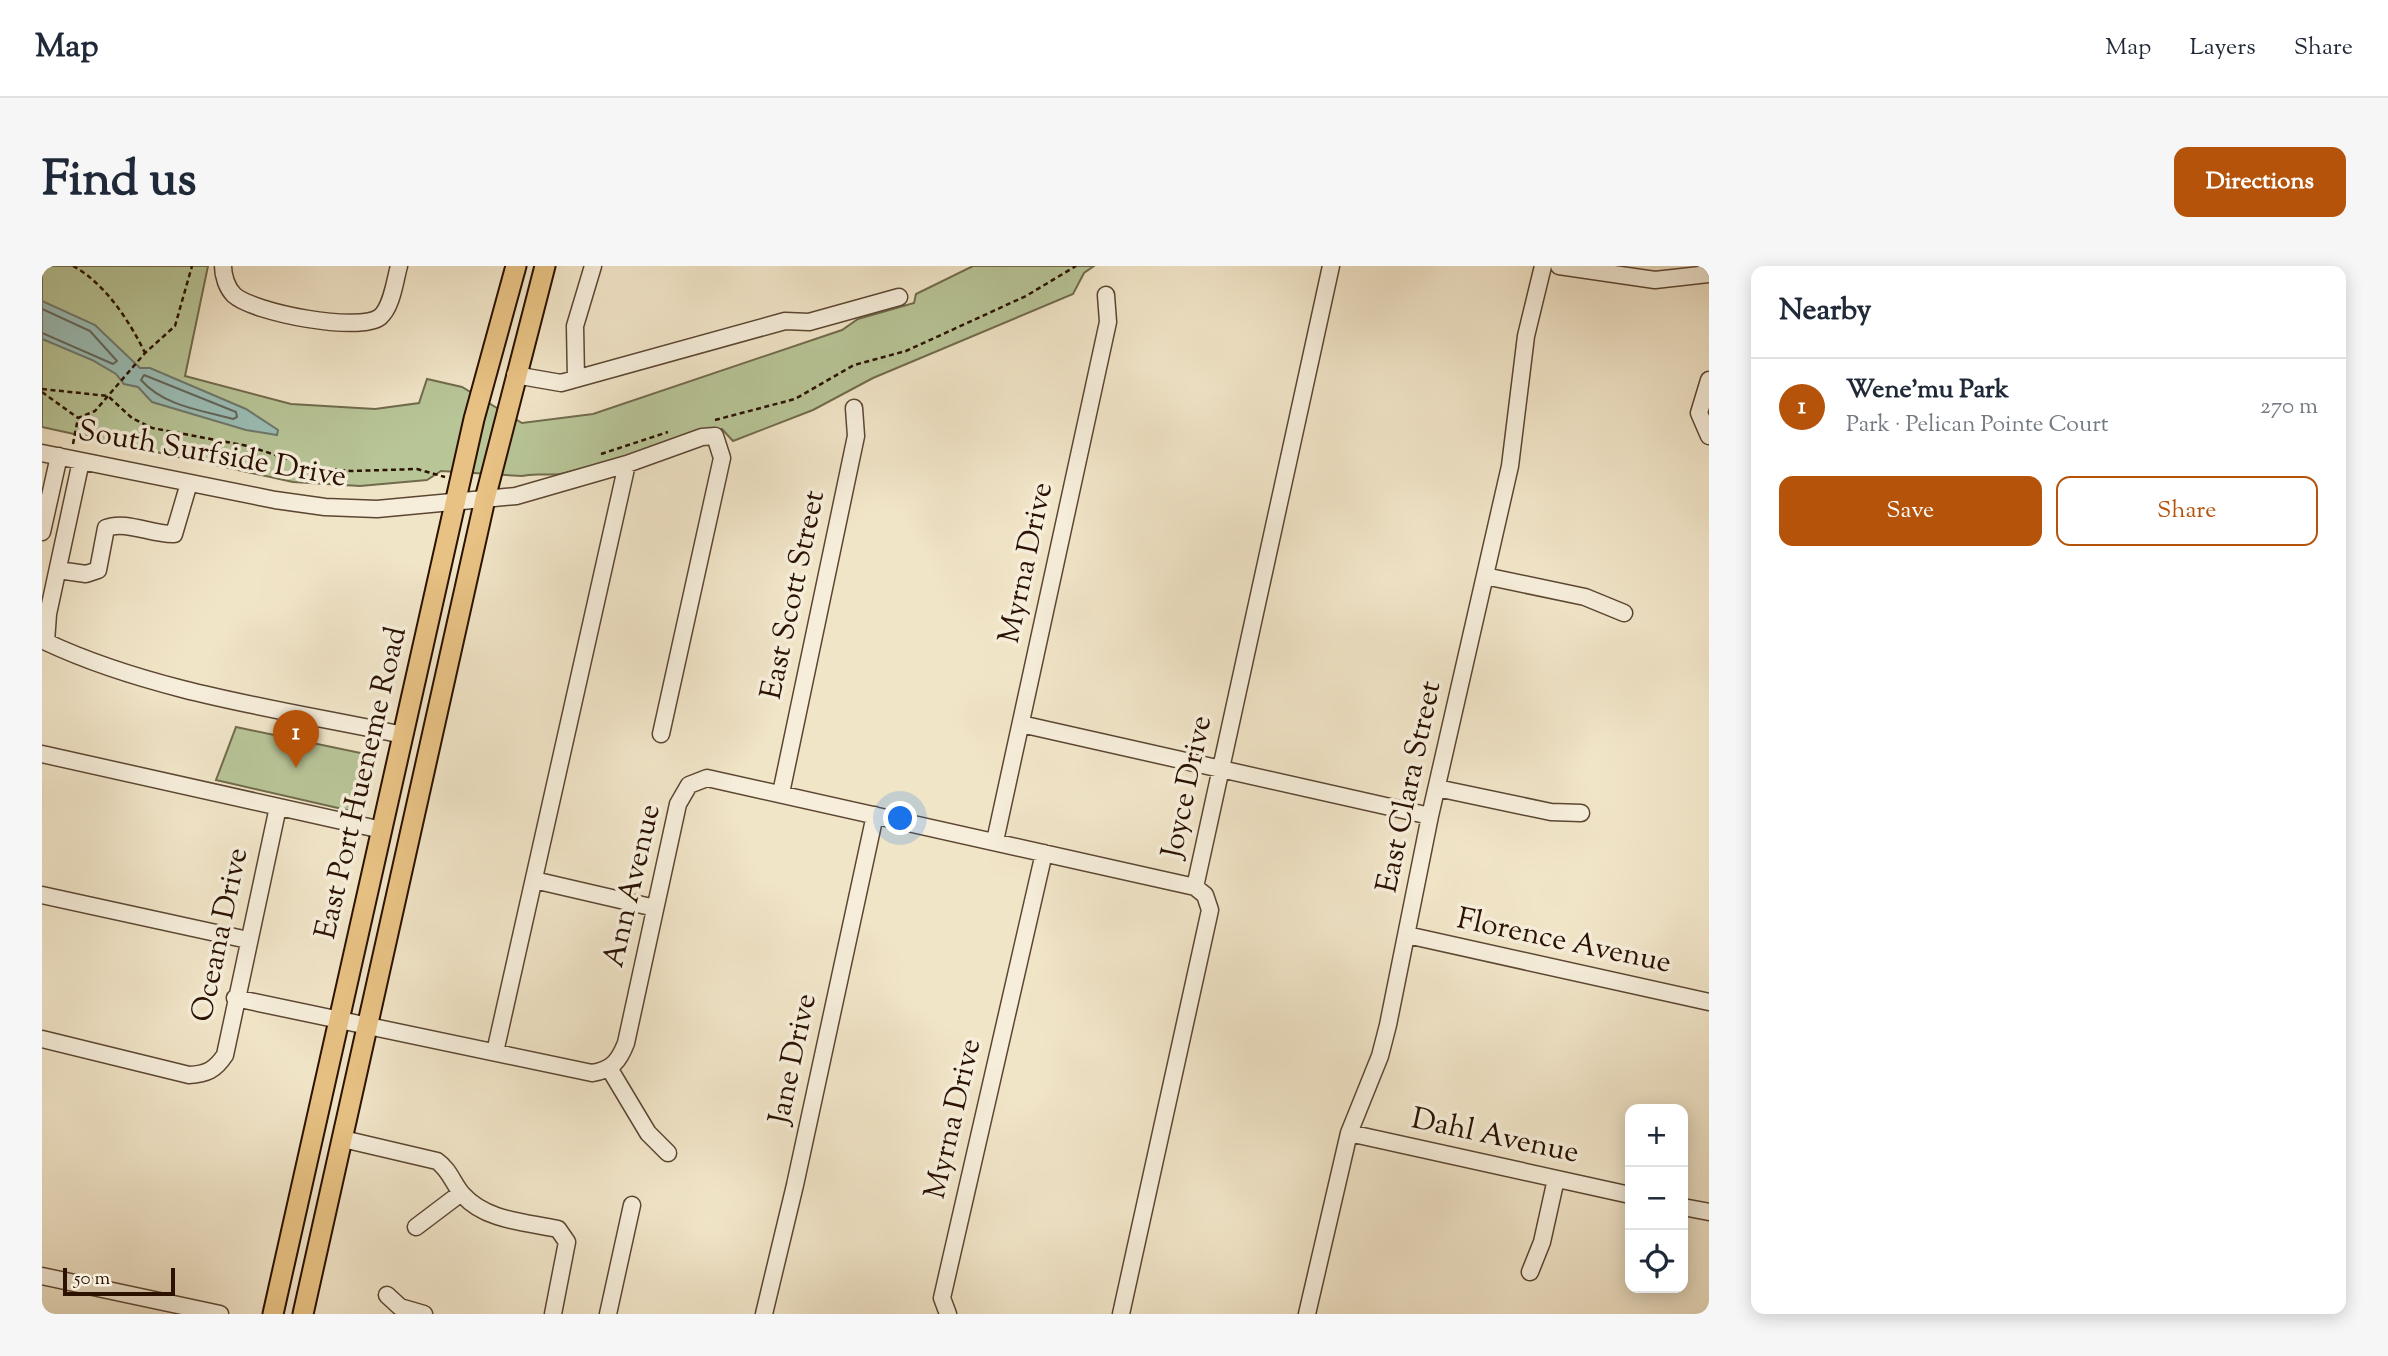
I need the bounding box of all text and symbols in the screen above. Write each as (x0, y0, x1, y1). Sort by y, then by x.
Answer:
text: Map (35, 24, 99, 72)
text: Map (2105, 31, 2151, 65)
text: Layers (2189, 31, 2256, 65)
text: Share (2294, 31, 2353, 65)
text: Find us (42, 147, 196, 217)
button: Directions (2174, 147, 2346, 217)
text: Nearby (1779, 290, 1871, 333)
text: Wene'mu Park (1846, 372, 2009, 409)
text: 1 (1798, 391, 1806, 424)
text: 270 m (2260, 391, 2318, 424)
text: Park · Pelican Pointe Court (1846, 409, 2109, 442)
street label: South Surfside Drive (74, 410, 350, 500)
button: Save (1779, 476, 2042, 546)
button: Share (2056, 476, 2318, 546)
street label: Myrna Drive (989, 479, 1065, 647)
street label: East Scott Street (751, 487, 837, 703)
street label: East Port Hueneme Road (305, 623, 419, 943)
street label: East Clara Street (1367, 677, 1453, 897)
pin: 1 (273, 710, 319, 768)
street label: Joyce Drive (1152, 712, 1224, 864)
street label: Ann Avenue (593, 800, 673, 972)
your location (883, 801, 917, 835)
street label: Oceana Drive (182, 844, 260, 1026)
street label: Florence Avenue (1453, 898, 1675, 986)
street label: Jane Drive (759, 990, 829, 1130)
street label: Myrna Drive (915, 1035, 993, 1203)
street label: Dahl Avenue (1407, 1098, 1583, 1176)
map controls (1625, 1104, 1688, 1293)
button: + (1625, 1104, 1688, 1167)
button: − (1625, 1167, 1688, 1230)
button: locate (1625, 1230, 1688, 1293)
scale bar (63, 1265, 175, 1297)
text: 50 m (74, 1266, 110, 1293)

